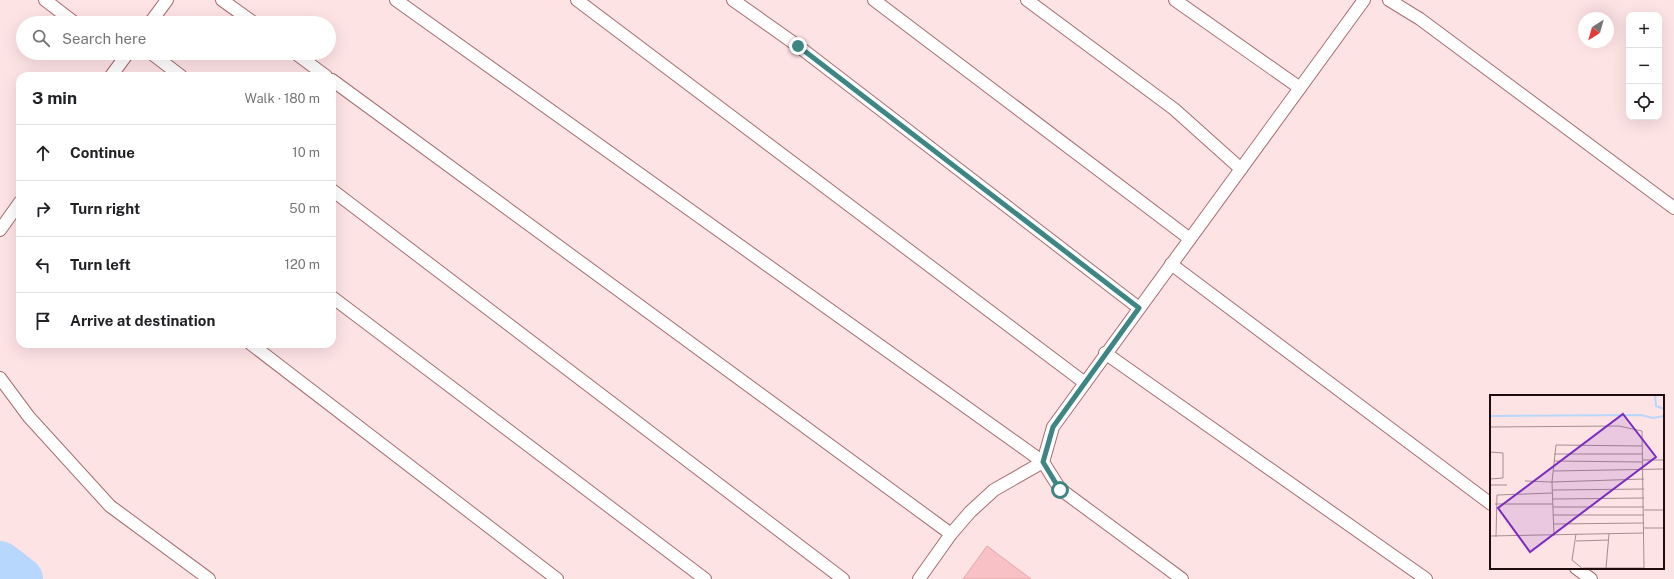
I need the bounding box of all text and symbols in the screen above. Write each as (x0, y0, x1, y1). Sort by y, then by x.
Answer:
north arrow (1578, 12, 1614, 48)
map controls (1626, 12, 1662, 120)
button: + (1626, 12, 1662, 48)
search box (16, 16, 336, 60)
icon: search (30, 27, 52, 49)
text: Search here (62, 30, 146, 47)
route end (789, 37, 807, 55)
button: − (1626, 48, 1662, 84)
button: locate (1626, 84, 1662, 120)
text: 3 min (32, 88, 77, 108)
text: Walk · 180 m (245, 91, 320, 106)
icon: ahead (32, 142, 54, 164)
text: Continue (70, 144, 135, 161)
text: 10 m (292, 145, 320, 160)
icon: right (32, 198, 54, 220)
text: Turn right (70, 200, 140, 217)
text: 50 m (289, 201, 320, 216)
icon: left (32, 254, 54, 276)
text: Turn left (70, 256, 131, 273)
text: 120 m (285, 257, 320, 272)
icon: arrive (32, 310, 54, 332)
text: Arrive at destination (70, 312, 215, 329)
inset map (1490, 395, 1664, 569)
route start (1051, 481, 1069, 499)

